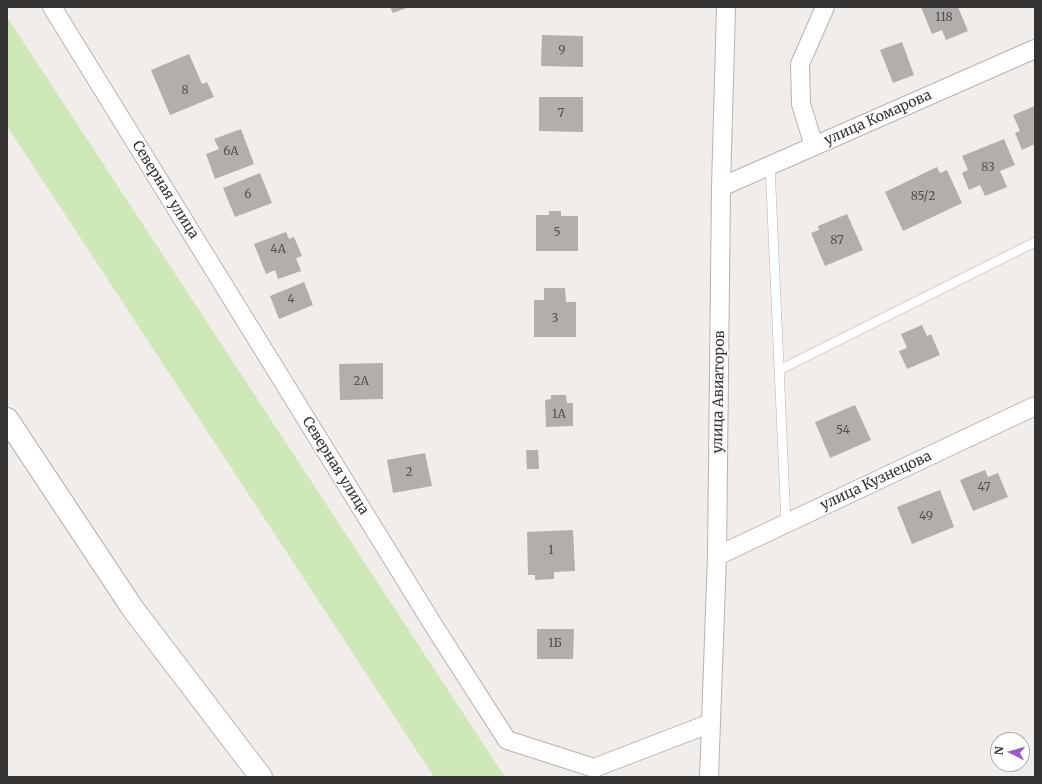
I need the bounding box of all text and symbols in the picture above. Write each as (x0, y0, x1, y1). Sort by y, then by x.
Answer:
house number: 118 (935, 11, 953, 25)
house number: 9 (558, 44, 566, 58)
house number: 8 (181, 84, 189, 98)
street label: улица Комарова (822, 87, 934, 149)
house number: 7 (558, 107, 564, 121)
street label: Северная улица (128, 138, 202, 242)
house number: 6А (223, 145, 239, 159)
house number: 83 (981, 161, 995, 175)
house number: 6 (244, 188, 252, 202)
house number: 85/2 (911, 190, 935, 204)
house number: 5 (553, 226, 561, 240)
house number: 87 (830, 234, 844, 248)
house number: 4А (270, 243, 286, 257)
house number: 4 (287, 293, 295, 307)
house number: 3 (552, 312, 558, 326)
street label: улица Авиаторов (710, 330, 728, 454)
house number: 2А (353, 375, 369, 389)
house number: 1А (552, 408, 566, 422)
street label: Северная улица (298, 414, 372, 518)
house number: 54 (836, 424, 850, 438)
street label: улица Кузнецова (818, 448, 934, 514)
house number: 2 (405, 466, 413, 480)
house number: 47 (977, 481, 991, 495)
house number: 49 (919, 510, 933, 524)
house number: 1 (548, 544, 554, 558)
house number: 1Б (548, 637, 562, 651)
north arrow (990, 732, 1030, 772)
text: N (992, 746, 1006, 756)

